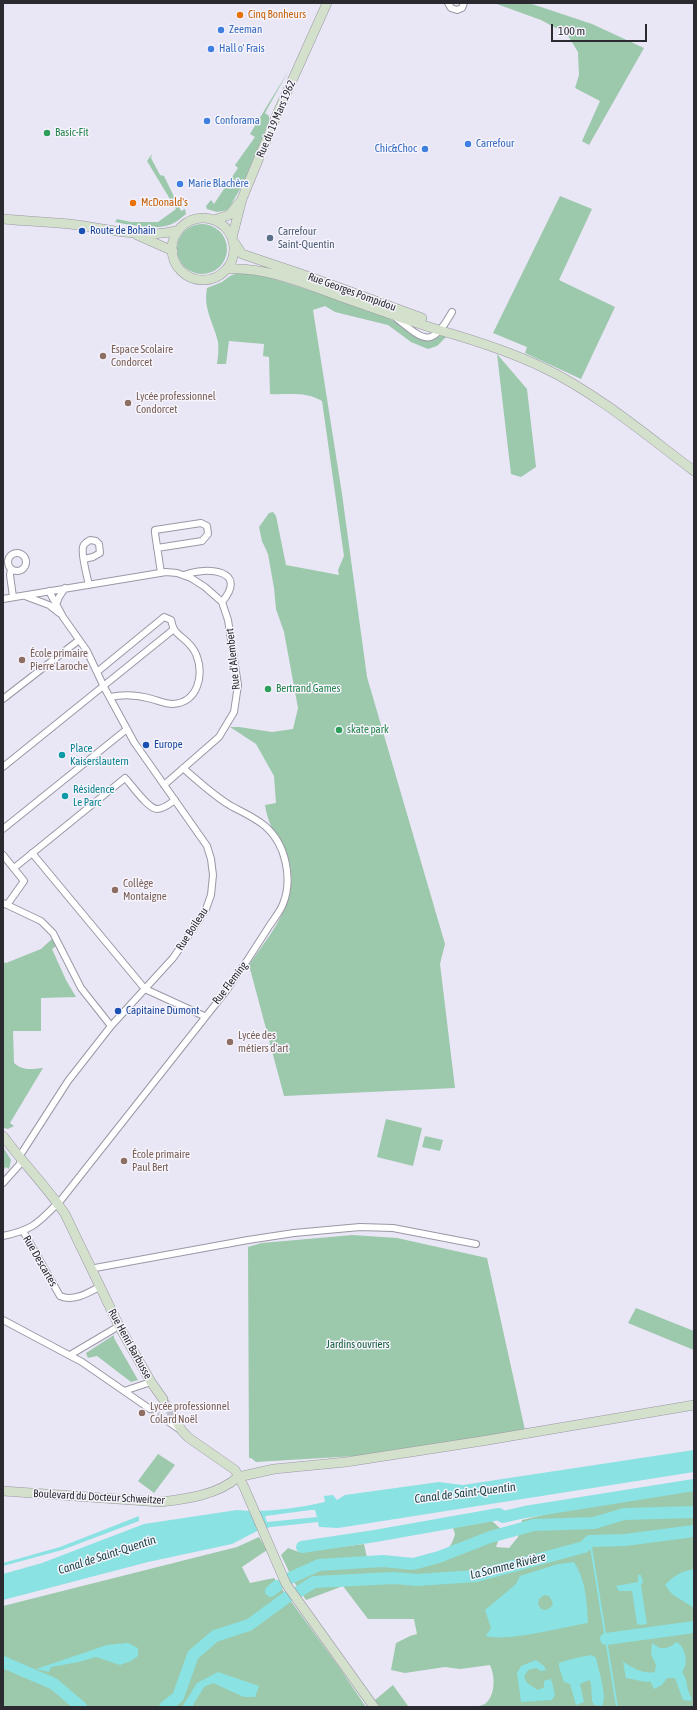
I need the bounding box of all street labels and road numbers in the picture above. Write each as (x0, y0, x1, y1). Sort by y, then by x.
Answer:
street label: Rue du 19 Mars 1962 (254, 78, 298, 160)
street label: Rue Georges Pompidou (306, 270, 398, 314)
street label: Rue d'Alembert (223, 628, 243, 690)
street label: Rue Boileau (173, 905, 211, 953)
street label: Rue Fleming (210, 959, 250, 1007)
street label: Rue Descartes (20, 1233, 60, 1289)
street label: Rue Henri Barbusse (105, 1307, 155, 1381)
street label: Boulevard du Docteur Schweitzer (33, 1487, 165, 1507)

